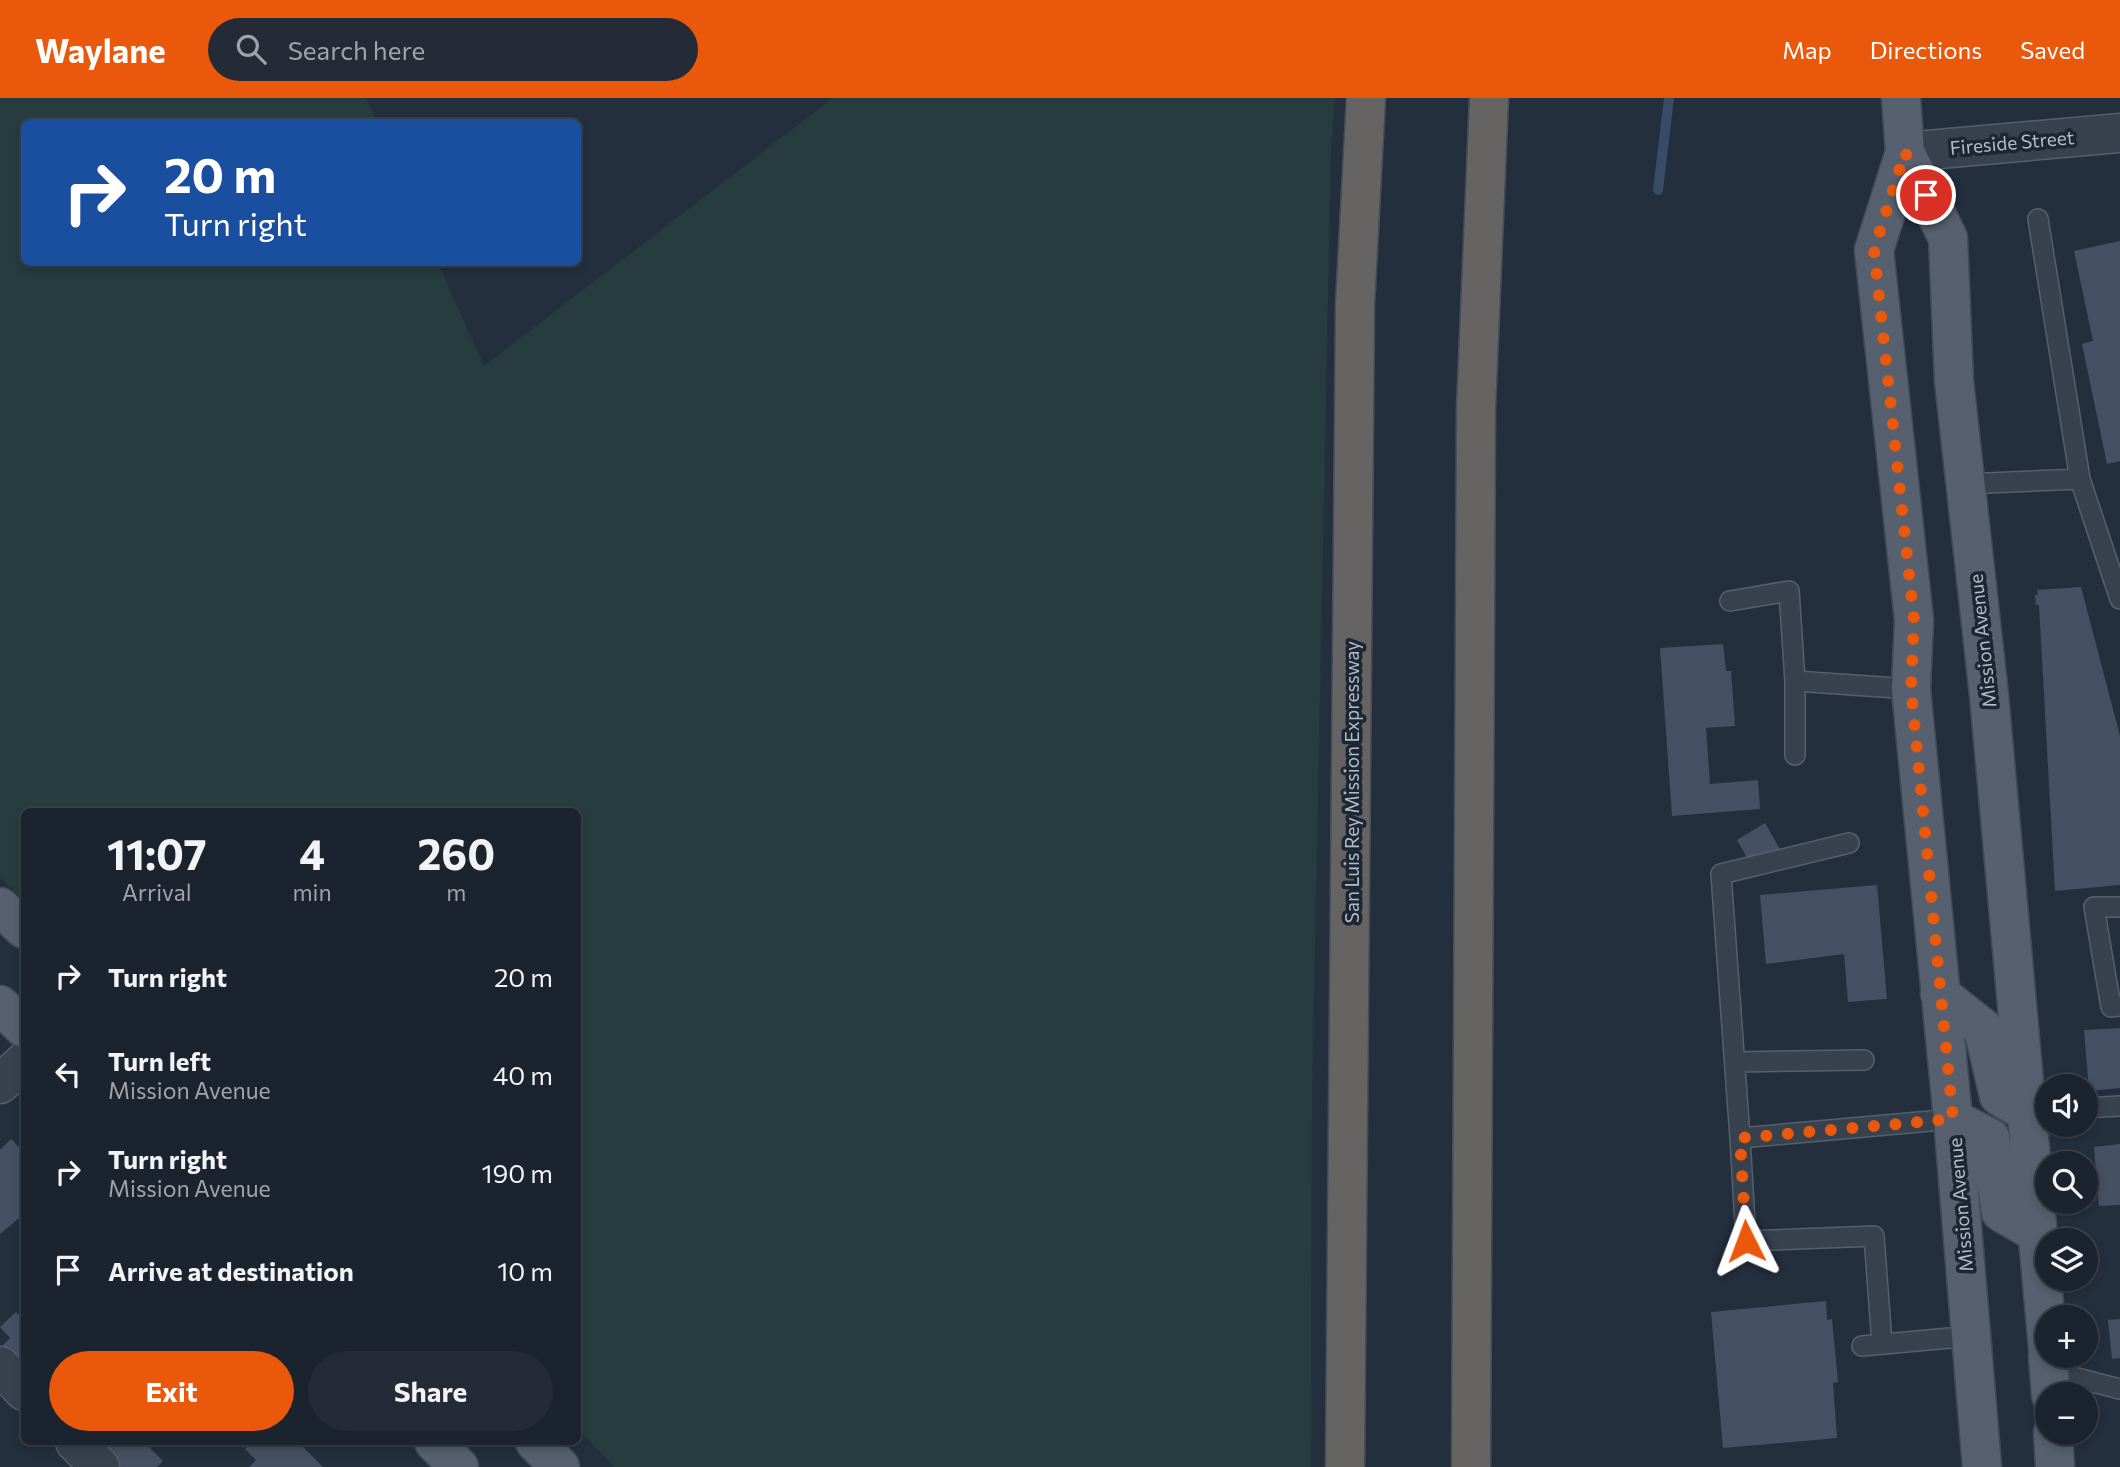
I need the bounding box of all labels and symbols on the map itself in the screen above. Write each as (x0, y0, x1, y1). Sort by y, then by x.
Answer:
street label: Fireside Street (1949, 125, 2075, 159)
pin (1896, 165, 1956, 225)
street label: Mission Avenue (1964, 573, 2000, 709)
street label: San Luis Rey Mission Expressway (1340, 641, 1363, 923)
street label: Mission Avenue (1943, 1137, 1977, 1273)
position arrow (1709, 1204, 1783, 1278)

